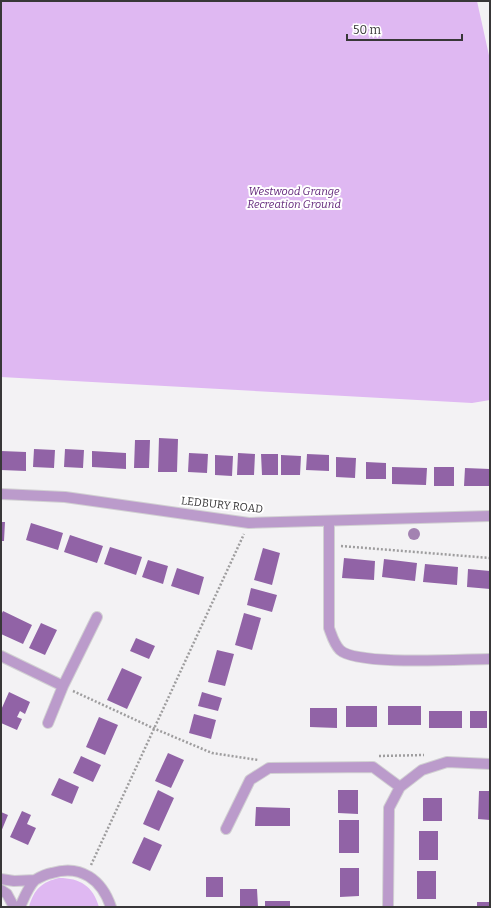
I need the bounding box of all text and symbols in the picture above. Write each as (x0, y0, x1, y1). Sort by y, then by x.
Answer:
scale bar (347, 16, 462, 42)
text: 50 m (353, 23, 382, 37)
park label: Westwood Grange Recreation Ground (247, 185, 341, 211)
street label: LEDBURY ROAD (180, 494, 264, 516)

